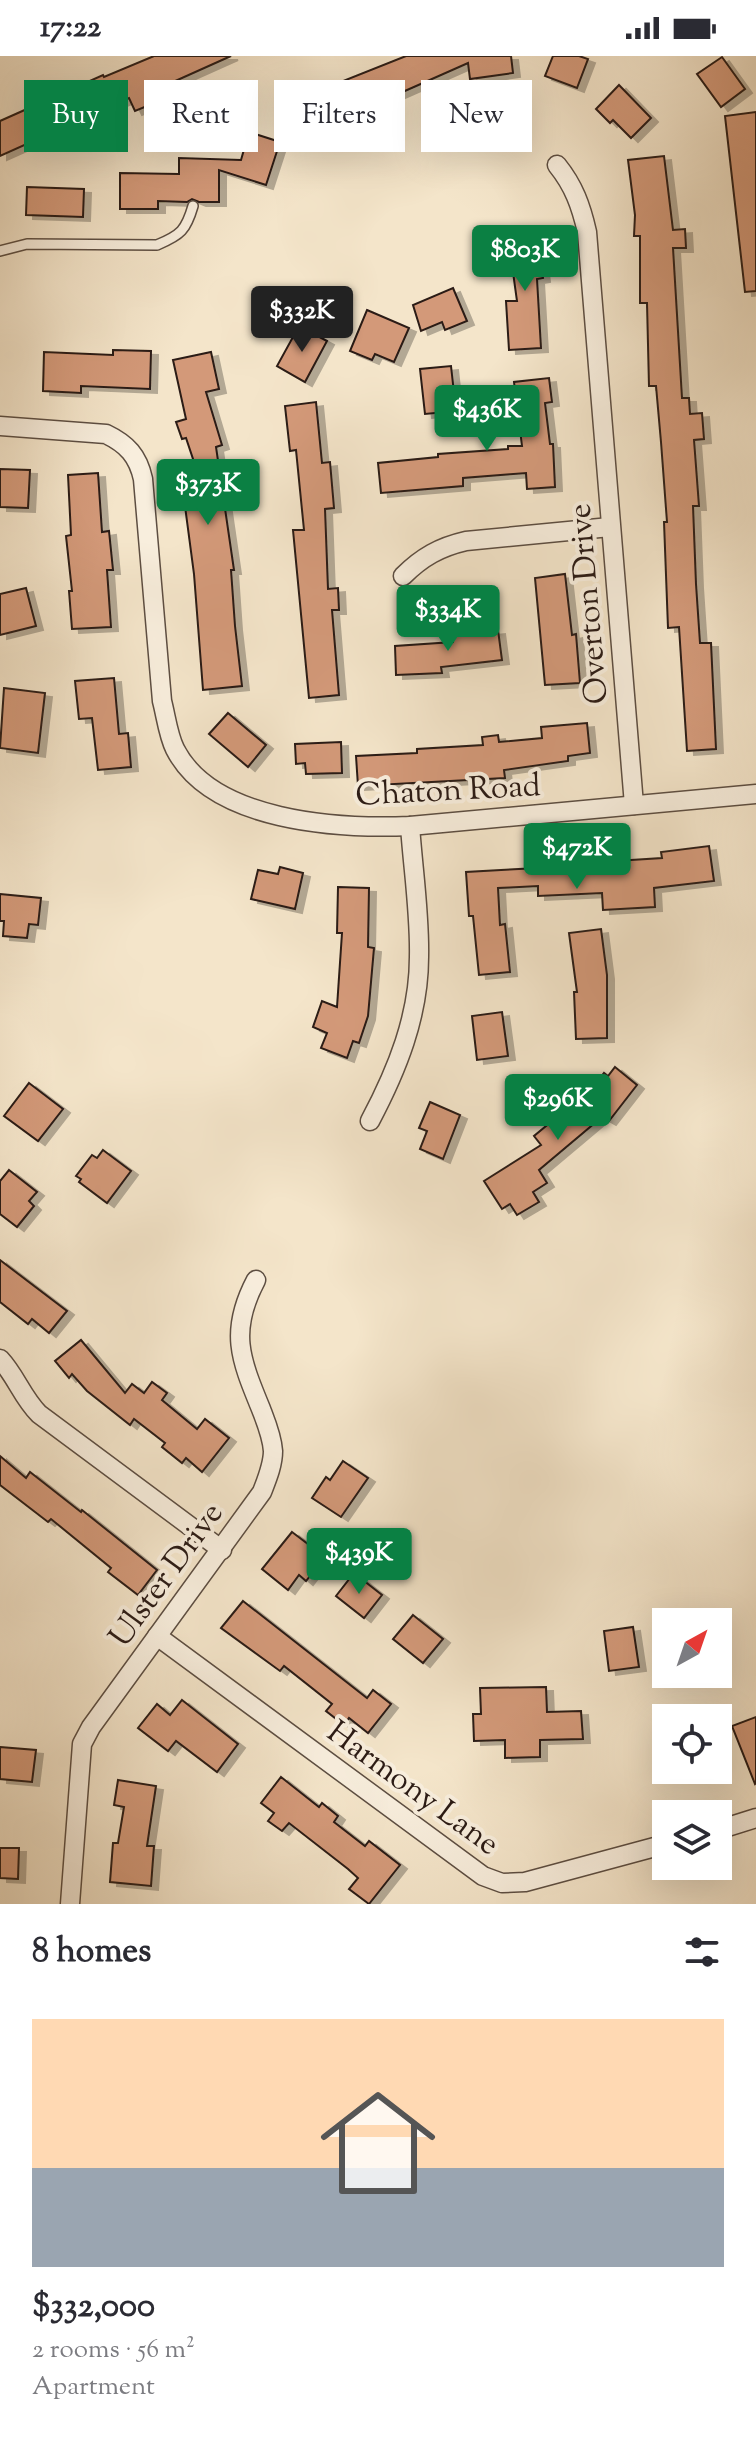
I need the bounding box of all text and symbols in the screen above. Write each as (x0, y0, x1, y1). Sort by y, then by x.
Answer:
text: 17:22 (40, 7, 101, 50)
chip: Buy (24, 80, 128, 152)
chip: Rent (144, 80, 258, 152)
chip: Filters (274, 80, 405, 152)
chip: New (421, 80, 532, 152)
pin: $803K (469, 225, 581, 293)
text: $803K (490, 232, 560, 269)
pin: $332K (246, 286, 358, 354)
text: $332K (269, 293, 335, 330)
pin: $436K (431, 385, 543, 453)
text: $436K (453, 392, 521, 429)
pin: $373K (152, 459, 264, 527)
text: $373K (175, 466, 241, 503)
street label: Overton Drive (558, 502, 622, 706)
pin: $334K (392, 585, 504, 653)
text: $334K (415, 592, 481, 629)
street label: Chaton Road (355, 764, 542, 820)
pin: $472K (521, 823, 633, 891)
text: $472K (542, 830, 612, 867)
pin: $296K (502, 1074, 614, 1142)
text: $296K (523, 1081, 593, 1118)
street label: Ulster Drive (99, 1494, 236, 1658)
pin: $439K (303, 1528, 415, 1596)
text: $439K (325, 1535, 393, 1572)
north arrow (652, 1608, 732, 1688)
map controls (652, 1608, 732, 1880)
button: locate (652, 1704, 732, 1784)
street label: Harmony Lane (316, 1711, 508, 1868)
button: layers (652, 1800, 732, 1880)
text: 8 homes (32, 1928, 151, 1977)
icon: filters (680, 1930, 724, 1974)
icon: home (306, 2071, 450, 2215)
text: $332,000 (32, 2283, 155, 2332)
text: 2 rooms · 56 m² (32, 2332, 195, 2369)
text: Apartment (32, 2369, 155, 2406)

